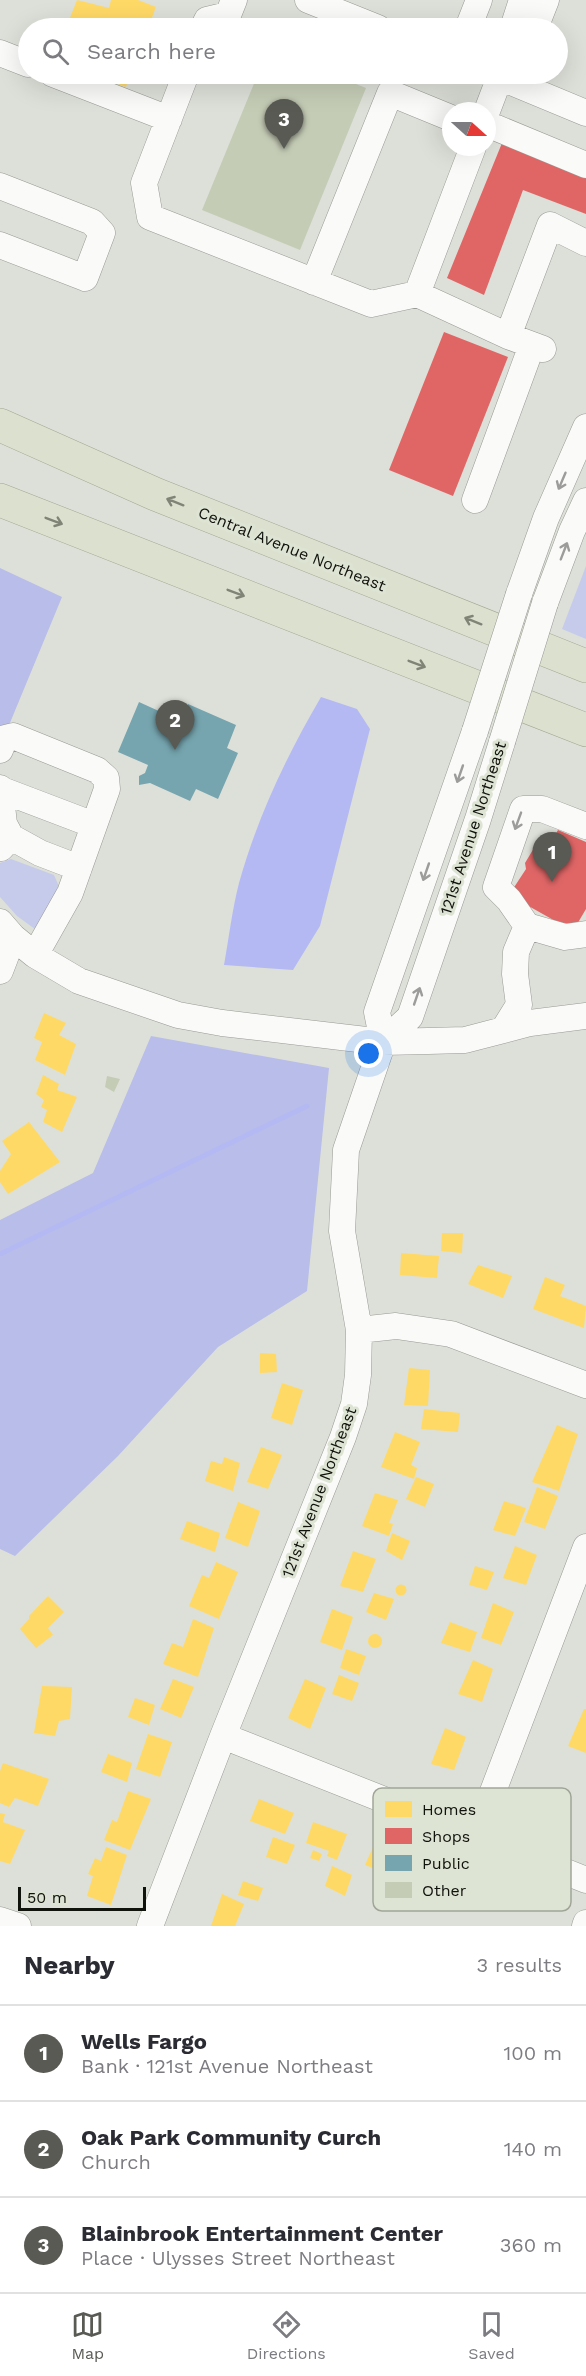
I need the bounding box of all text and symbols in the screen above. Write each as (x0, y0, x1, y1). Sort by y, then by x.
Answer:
search box (18, 18, 568, 84)
icon: search (39, 35, 72, 68)
text: Search here (87, 39, 216, 64)
pin: 3 (264, 100, 304, 149)
north arrow (442, 102, 496, 156)
one-way arrow (556, 471, 567, 489)
one-way arrow (166, 496, 185, 507)
street label: Central Avenue Northeast (195, 503, 389, 595)
one-way arrow (45, 517, 63, 528)
one-way arrow (559, 543, 570, 561)
one-way arrow (226, 588, 245, 599)
one-way arrow (464, 615, 483, 626)
one-way arrow (408, 659, 426, 670)
pin: 2 (156, 700, 195, 750)
street label: 121st Avenue Northeast (436, 739, 510, 917)
one-way arrow (454, 764, 465, 783)
one-way arrow (512, 811, 523, 830)
pin: 1 (532, 832, 572, 882)
one-way arrow (420, 862, 431, 881)
one-way arrow (412, 987, 423, 1006)
your location (354, 1039, 383, 1068)
street label: 121st Avenue Northeast (278, 1404, 360, 1580)
legend (373, 1788, 571, 1911)
text: Homes (422, 1800, 476, 1819)
text: Shops (422, 1827, 470, 1846)
text: Public (422, 1854, 470, 1873)
text: Other (422, 1881, 467, 1900)
scale bar (18, 1884, 146, 1912)
text: 50 m (27, 1888, 67, 1907)
text: Nearby (24, 1950, 115, 1980)
text: 3 results (477, 1953, 562, 1977)
text: Wells Fargo (81, 2029, 207, 2054)
text: 1 (39, 2041, 48, 2065)
text: 100 m (503, 2041, 562, 2065)
text: Bank · 121st Avenue Northeast (81, 2054, 373, 2078)
text: Oak Park Community Curch (81, 2125, 381, 2150)
text: 2 (38, 2137, 49, 2161)
text: 140 m (504, 2137, 562, 2161)
text: Church (81, 2150, 151, 2174)
text: Blainbrook Entertainment Center (81, 2221, 443, 2246)
text: 3 (38, 2233, 49, 2257)
text: 360 m (500, 2233, 562, 2257)
text: Place · Ulysses Street Northeast (81, 2246, 395, 2270)
tab: Map (71, 2308, 104, 2363)
tab: Directions (247, 2308, 326, 2363)
tab: Saved (468, 2308, 515, 2363)

